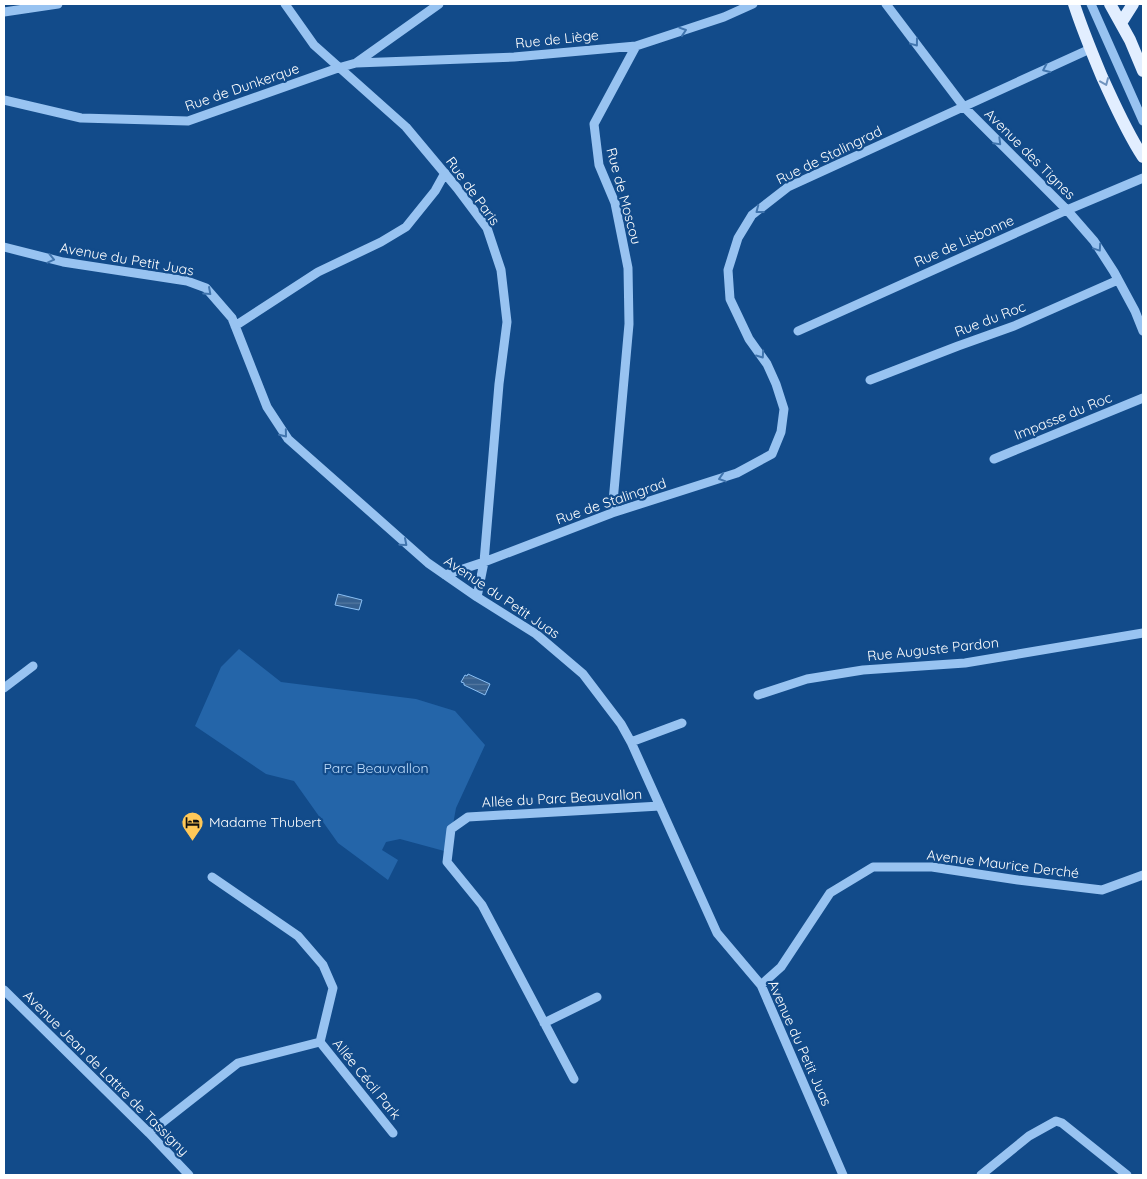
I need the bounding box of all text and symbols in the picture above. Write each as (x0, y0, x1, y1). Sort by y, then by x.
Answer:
street label: Rue de Liège (514, 26, 600, 52)
one-way arrow (678, 26, 686, 36)
one-way arrow (909, 37, 918, 47)
street label: Rue de Dunkerque (182, 59, 302, 115)
one-way arrow (1042, 63, 1051, 73)
one-way arrow (1098, 77, 1109, 86)
street label: Avenue des Tignes (981, 105, 1079, 203)
street label: Rue de Stalingrad (773, 122, 885, 188)
one-way arrow (993, 136, 1002, 145)
street label: Rue de Moscou (602, 146, 646, 246)
street label: Rue de Paris (442, 153, 504, 229)
one-way arrow (756, 204, 765, 212)
street label: Rue de Lisbonne (911, 211, 1017, 271)
street label: Avenue du Petit Juas (59, 238, 195, 280)
one-way arrow (1092, 242, 1101, 251)
one-way arrow (46, 253, 55, 264)
one-way arrow (203, 287, 212, 296)
street label: Rue du Roc (952, 297, 1028, 341)
one-way arrow (755, 349, 764, 358)
street label: Impasse du Roc (1012, 388, 1114, 444)
one-way arrow (279, 428, 288, 437)
one-way arrow (718, 472, 727, 482)
street label: Rue de Stalingrad (553, 474, 669, 528)
one-way arrow (399, 537, 408, 546)
street label: Avenue du Petit Juas (441, 552, 563, 642)
street label: Rue Auguste Pardon (866, 633, 1000, 665)
park label: Parc Beauvallon (324, 759, 429, 777)
street label: Allée du Parc Beauvallon (481, 785, 643, 811)
hotel icon: Madame Thubert (181, 810, 205, 841)
place label: Madame Thubert (209, 813, 322, 831)
street label: Avenue Maurice Derché (926, 846, 1080, 882)
street label: Avenue du Petit Juas (764, 977, 836, 1109)
street label: Avenue Jean de Lattre de Tassigny (19, 986, 193, 1160)
street label: Allée Cécil Park (329, 1035, 405, 1123)

